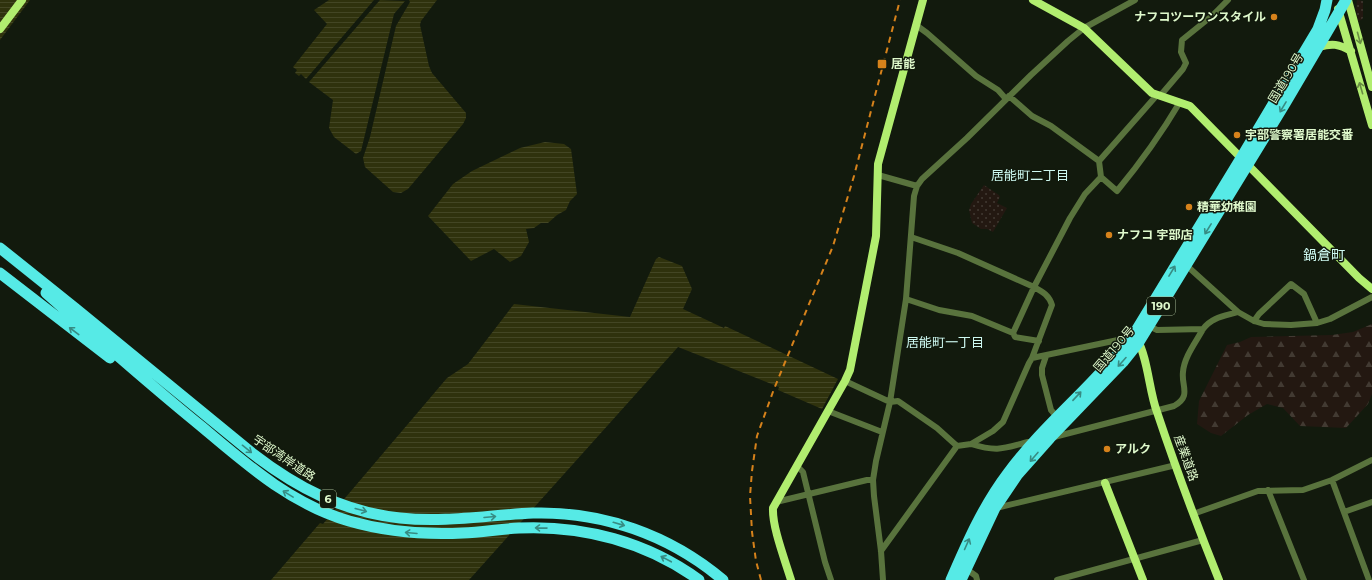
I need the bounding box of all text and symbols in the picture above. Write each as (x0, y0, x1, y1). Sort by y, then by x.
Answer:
place label: ナフコツーワンスタイル (1134, 9, 1266, 24)
marker: ナフコツーワンスタイル (1269, 12, 1279, 22)
one-way arrow (1355, 31, 1363, 44)
street label: 国道190号 (1265, 50, 1306, 105)
place label: 居能 (891, 56, 915, 71)
marker: 居能 (876, 58, 888, 70)
one-way arrow (1357, 81, 1365, 94)
one-way arrow (1279, 101, 1287, 113)
place label: 宇部警察署居能交番 (1245, 127, 1354, 142)
marker: 宇部警察署居能交番 (1232, 130, 1242, 140)
district label: 居能町二丁目 (991, 167, 1069, 183)
place label: 精華幼稚園 (1197, 199, 1257, 214)
marker: 精華幼稚園 (1184, 202, 1194, 212)
one-way arrow (1204, 223, 1212, 234)
place label: ナフコ 宇部店 (1117, 227, 1192, 242)
marker: ナフコ 宇部店 (1104, 230, 1114, 240)
district label: 鍋倉町 (1303, 246, 1345, 264)
one-way arrow (1169, 265, 1177, 277)
road number: 190 (1147, 297, 1175, 315)
street label: 国道190号 (1090, 323, 1137, 375)
one-way arrow (69, 327, 80, 336)
district label: 居能町一丁目 (906, 334, 984, 350)
one-way arrow (1118, 357, 1127, 367)
one-way arrow (1072, 392, 1081, 402)
street label: 宇部湾岸道路 (250, 431, 318, 484)
street label: 産業道路 (1171, 433, 1202, 483)
place label: アルク (1115, 441, 1151, 456)
marker: アルク (1102, 444, 1112, 454)
one-way arrow (242, 445, 253, 454)
one-way arrow (1029, 451, 1038, 462)
one-way arrow (282, 489, 294, 497)
road number: 6 (320, 490, 336, 508)
one-way arrow (354, 507, 367, 515)
one-way arrow (483, 513, 496, 520)
one-way arrow (612, 521, 625, 528)
one-way arrow (535, 524, 548, 532)
one-way arrow (405, 529, 418, 536)
one-way arrow (964, 539, 971, 551)
one-way arrow (660, 555, 672, 562)

